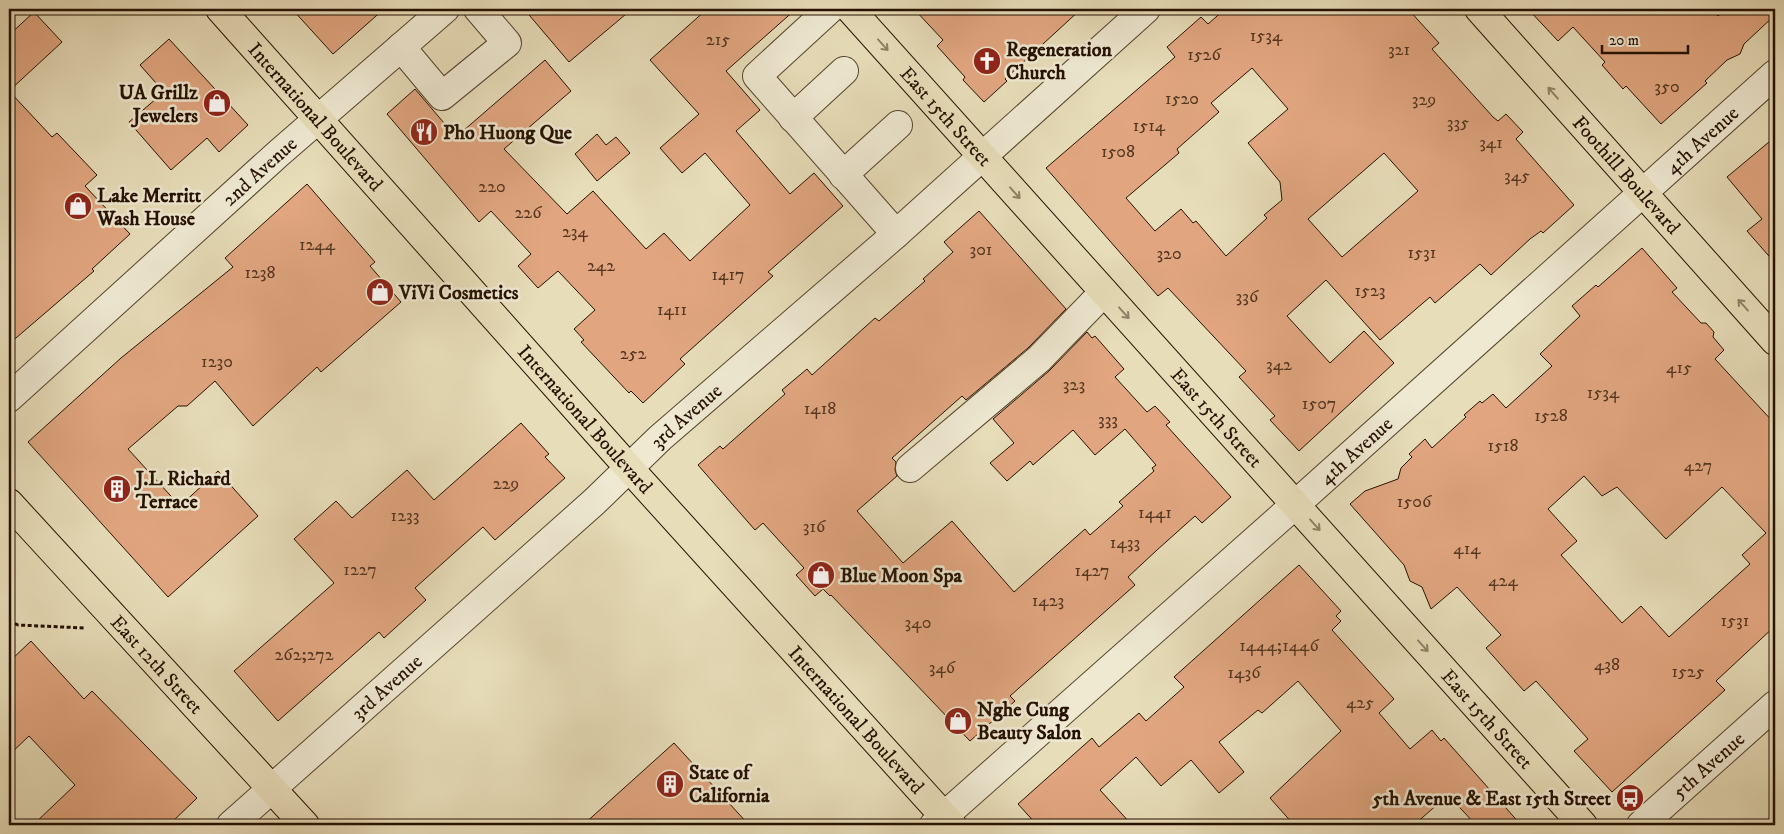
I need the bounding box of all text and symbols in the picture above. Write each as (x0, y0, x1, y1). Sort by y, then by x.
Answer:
scale bar (1602, 22, 1688, 54)
house number: 1534 (1250, 25, 1283, 47)
house number: 215 (706, 29, 730, 51)
text: 20 m (1609, 31, 1639, 50)
street label: International Boulevard (242, 38, 388, 197)
place label: Regeneration Church (1006, 38, 1112, 86)
one-way arrow (877, 39, 889, 52)
house number: 321 (1388, 39, 1410, 61)
house number: 1526 (1187, 44, 1221, 66)
church icon: Regeneration Church (972, 46, 1002, 76)
street label: East 15th Street (894, 62, 996, 172)
house number: 350 (1654, 76, 1680, 98)
place label: UA Grillz Jewelers (119, 81, 198, 129)
one-way arrow (1547, 86, 1558, 99)
shop icon: UA Grillz Jewelers (202, 88, 232, 118)
house number: 1520 (1165, 88, 1199, 110)
house number: 329 (1412, 89, 1436, 111)
street label: 4th Avenue (1661, 101, 1745, 180)
street label: Foothill Boulevard (1566, 111, 1685, 240)
house number: 335 (1447, 112, 1469, 134)
house number: 1514 (1133, 115, 1166, 137)
restaurant icon: Pho Huong Que (409, 117, 439, 147)
place label: Pho Huong Que (443, 121, 573, 146)
street label: 2nd Avenue (218, 132, 303, 212)
house number: 341 (1479, 132, 1503, 154)
house number: 1508 (1101, 141, 1135, 163)
house number: 345 (1504, 165, 1530, 187)
house number: 220 (478, 176, 506, 198)
place label: Lake Merritt Wash House (96, 184, 202, 232)
one-way arrow (1009, 186, 1021, 199)
shop icon: Lake Merritt Wash House (63, 191, 93, 221)
house number: 226 (514, 202, 542, 224)
house number: 234 (562, 221, 589, 243)
house number: 1244 (299, 234, 336, 256)
house number: 301 (970, 239, 992, 261)
house number: 1531 (1408, 242, 1436, 264)
house number: 320 (1156, 243, 1182, 265)
house number: 242 (587, 255, 615, 277)
house number: 1238 (244, 262, 276, 284)
house number: 1417 (711, 264, 745, 286)
shop icon: ViVi Cosmetics (365, 277, 395, 307)
house number: 1523 (1355, 280, 1386, 302)
place label: ViVi Cosmetics (398, 281, 519, 306)
house number: 336 (1236, 286, 1259, 308)
house number: 1411 (657, 299, 687, 321)
one-way arrow (1737, 299, 1748, 312)
one-way arrow (1118, 307, 1130, 320)
street label: International Boulevard (511, 340, 657, 500)
house number: 252 (620, 343, 646, 365)
house number: 1230 (201, 351, 233, 373)
house number: 342 (1266, 354, 1292, 376)
house number: 415 (1666, 357, 1692, 379)
street label: East 15th Street (1164, 363, 1267, 474)
house number: 323 (1063, 374, 1085, 396)
street label: 3rd Avenue (646, 379, 728, 454)
house number: 1534 (1587, 382, 1620, 404)
house number: 1507 (1302, 393, 1336, 415)
house number: 1418 (804, 398, 836, 420)
house number: 1528 (1534, 405, 1568, 427)
house number: 333 (1098, 409, 1118, 431)
street label: 4th Avenue (1315, 412, 1399, 491)
house number: 1518 (1487, 435, 1519, 457)
house number: 427 (1684, 455, 1712, 477)
place label: J.L Richard Terrace (134, 467, 231, 515)
house number: 229 (493, 473, 519, 495)
building icon: J.L Richard Terrace (102, 474, 132, 504)
house number: 1506 (1397, 491, 1432, 513)
house number: 1441 (1138, 502, 1172, 524)
house number: 1233 (391, 505, 419, 527)
house number: 316 (803, 516, 826, 538)
one-way arrow (1309, 518, 1321, 531)
house number: 1433 (1110, 532, 1140, 554)
house number: 414 (1453, 538, 1481, 560)
house number: 1227 (343, 559, 377, 581)
shop icon: Blue Moon Spa (806, 560, 836, 590)
house number: 1427 (1075, 560, 1109, 582)
place label: Blue Moon Spa (840, 564, 962, 589)
house number: 424 (1488, 570, 1518, 592)
house number: 1423 (1032, 590, 1064, 612)
street label: East 12th Street (104, 610, 208, 720)
house number: 1531 (1721, 610, 1749, 632)
house number: 340 (905, 612, 931, 634)
house number: 1444;1446 (1239, 635, 1319, 657)
one-way arrow (1417, 640, 1429, 653)
street label: International Boulevard (782, 641, 929, 800)
house number: 262;272 (274, 644, 334, 666)
street label: 3rd Avenue (347, 650, 428, 726)
house number: 438 (1594, 654, 1620, 676)
house number: 346 (929, 657, 956, 679)
house number: 1525 (1671, 661, 1705, 683)
house number: 1436 (1227, 662, 1261, 684)
street label: East 15th Street (1435, 665, 1538, 775)
house number: 425 (1346, 692, 1374, 714)
place label: Nghe Cung Beauty Salon (977, 698, 1082, 746)
shop icon: Nghe Cung Beauty Salon (943, 706, 973, 736)
street label: 5th Avenue (1668, 727, 1750, 805)
place label: State of California (689, 761, 770, 809)
building icon: State of California (655, 769, 685, 799)
bus stop icon: 5th Avenue & East 15th Street (1615, 783, 1645, 813)
place label: 5th Avenue & East 15th Street (1372, 787, 1612, 812)

